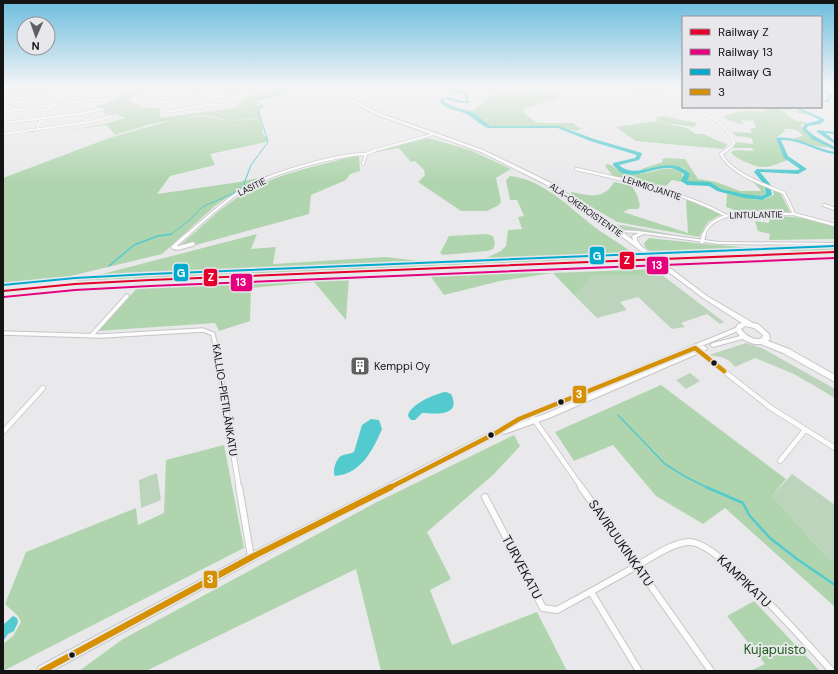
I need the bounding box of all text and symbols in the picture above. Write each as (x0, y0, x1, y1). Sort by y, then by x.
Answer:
north arrow (16, 16, 56, 56)
legend (682, 16, 822, 108)
text: Railway Z (718, 24, 769, 40)
text: N (31, 39, 40, 53)
text: Railway 13 (718, 44, 773, 60)
text: Railway G (718, 64, 771, 80)
text: 3 (718, 84, 725, 100)
street label: LEHMIOJANTIE (621, 173, 683, 203)
street label: LASITIE (236, 175, 268, 199)
street label: ALA-OKEROISTENTIE (547, 180, 625, 240)
street label: LINTULANTIE (729, 209, 783, 221)
line badge: G (589, 246, 605, 265)
text: G (593, 249, 601, 263)
line badge: Z (619, 251, 635, 270)
text: Z (624, 253, 630, 267)
line badge: 13 (646, 256, 669, 275)
text: 13 (652, 258, 662, 272)
line badge: G (173, 263, 189, 282)
text: G (177, 266, 185, 280)
line badge: Z (203, 268, 218, 287)
text: Z (208, 270, 214, 284)
line badge: 13 (230, 273, 253, 292)
text: 13 (236, 275, 246, 289)
street label: KALLIO-PIETILÄNKATU (209, 343, 241, 457)
building icon: Kemppi Oy (349, 355, 371, 377)
unlabelled marker (709, 358, 719, 368)
place label: Kemppi Oy (374, 359, 430, 373)
line badge: 3 (572, 385, 587, 404)
text: 3 (576, 387, 582, 401)
unlabelled marker (556, 397, 566, 407)
unlabelled marker (486, 430, 496, 440)
street label: SAVIRUUKINKATU (585, 496, 657, 590)
street label: TURVEKATU (498, 532, 546, 602)
street label: KAMPIKATU (713, 551, 775, 611)
line badge: 3 (203, 570, 218, 589)
text: 3 (207, 572, 213, 586)
park label: Kujapuisto (744, 641, 807, 658)
unlabelled marker (67, 650, 77, 660)

